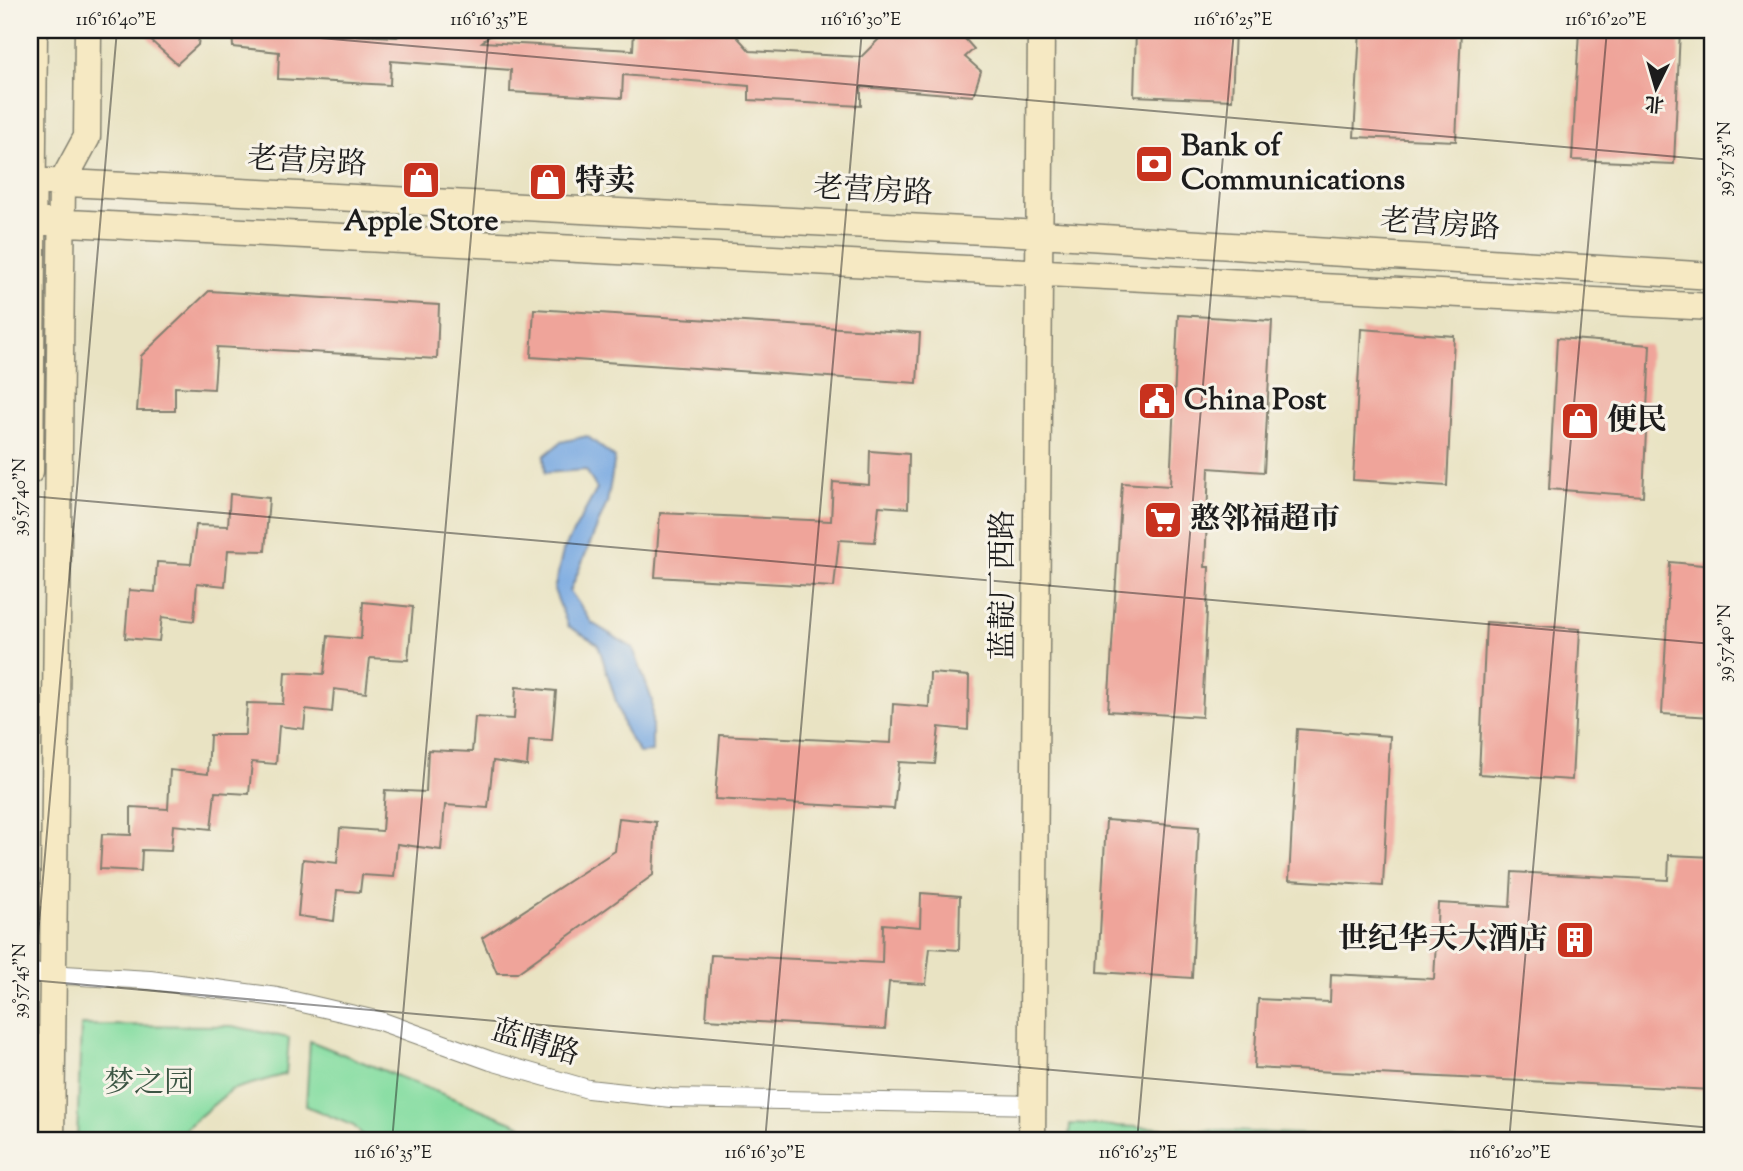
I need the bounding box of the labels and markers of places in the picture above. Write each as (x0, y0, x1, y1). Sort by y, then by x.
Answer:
place label: Bank of Communications (1181, 126, 1405, 203)
bank icon: Bank of Communications (1133, 143, 1175, 185)
shop icon: Apple Store (400, 159, 442, 201)
shop icon: 特卖 (527, 161, 569, 203)
place label: 特卖 (575, 161, 635, 204)
place label: Apple Store (343, 201, 499, 244)
public building icon: China Post (1136, 380, 1178, 422)
place label: China Post (1184, 380, 1327, 423)
shop icon: 便民 (1559, 400, 1601, 442)
place label: 便民 (1607, 400, 1667, 443)
supermarket icon: 憨邻福超市 (1142, 499, 1184, 541)
place label: 憨邻福超市 (1190, 499, 1340, 542)
place label: 世纪华天大酒店 (1338, 919, 1548, 962)
building icon: 世纪华天大酒店 (1554, 919, 1596, 961)

